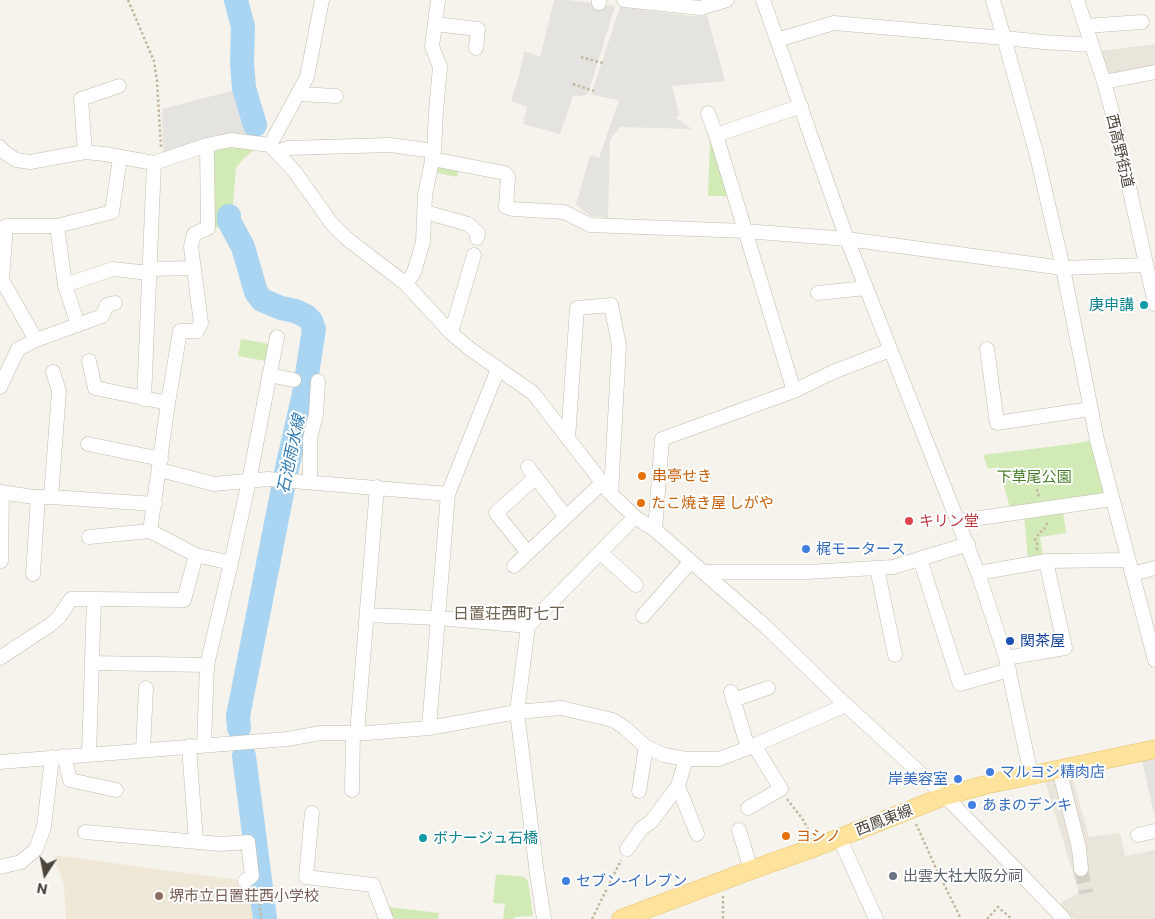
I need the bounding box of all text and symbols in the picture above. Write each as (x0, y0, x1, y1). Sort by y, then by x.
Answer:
street label: 西高野街道 (1103, 112, 1137, 190)
place label: 庚申講 (1089, 296, 1134, 314)
marker: 庚申講 (1138, 299, 1150, 311)
water label: 石池雨水線 (273, 413, 309, 495)
place label: 串亭せき (652, 467, 712, 485)
park label: 下草尾公園 (997, 468, 1071, 486)
marker: 串亭せき (636, 470, 648, 482)
place label: たこ焼き屋 しがや (651, 494, 774, 512)
marker: たこ焼き屋 しがや (635, 497, 647, 509)
place label: キリン堂 (919, 512, 979, 530)
marker: キリン堂 (903, 515, 915, 527)
place label: 梶モータース (816, 540, 906, 558)
marker: 梶モータース (800, 543, 812, 555)
district label: 日置荘西町七丁 (453, 604, 565, 624)
place label: 関茶屋 (1020, 632, 1065, 650)
marker: 関茶屋 (1004, 635, 1016, 647)
place label: マルヨシ精肉店 (1000, 763, 1105, 781)
marker: マルヨシ精肉店 (984, 766, 996, 778)
place label: 岸美容室 (888, 770, 948, 788)
marker: 岸美容室 (952, 773, 964, 785)
place label: あまのデンキ (982, 796, 1072, 814)
marker: あまのデンキ (966, 799, 978, 811)
street label: 西鳳東線 (853, 801, 915, 839)
place label: ヨシノ (796, 827, 841, 845)
place label: ボナージュ石橋 (433, 829, 538, 847)
marker: ヨシノ (780, 830, 792, 842)
marker: ボナージュ石橋 (417, 832, 429, 844)
north arrow (20, 849, 70, 899)
place label: 出雲大社大阪分祠 (903, 867, 1023, 885)
marker: 出雲大社大阪分祠 (887, 870, 899, 882)
place label: セブン-イレブン (576, 872, 687, 890)
marker: セブン-イレブン (560, 875, 572, 887)
text: N (35, 880, 49, 899)
place label: 堺市立日置荘西小学校 (169, 887, 319, 905)
marker: 堺市立日置荘西小学校 (153, 890, 165, 902)

